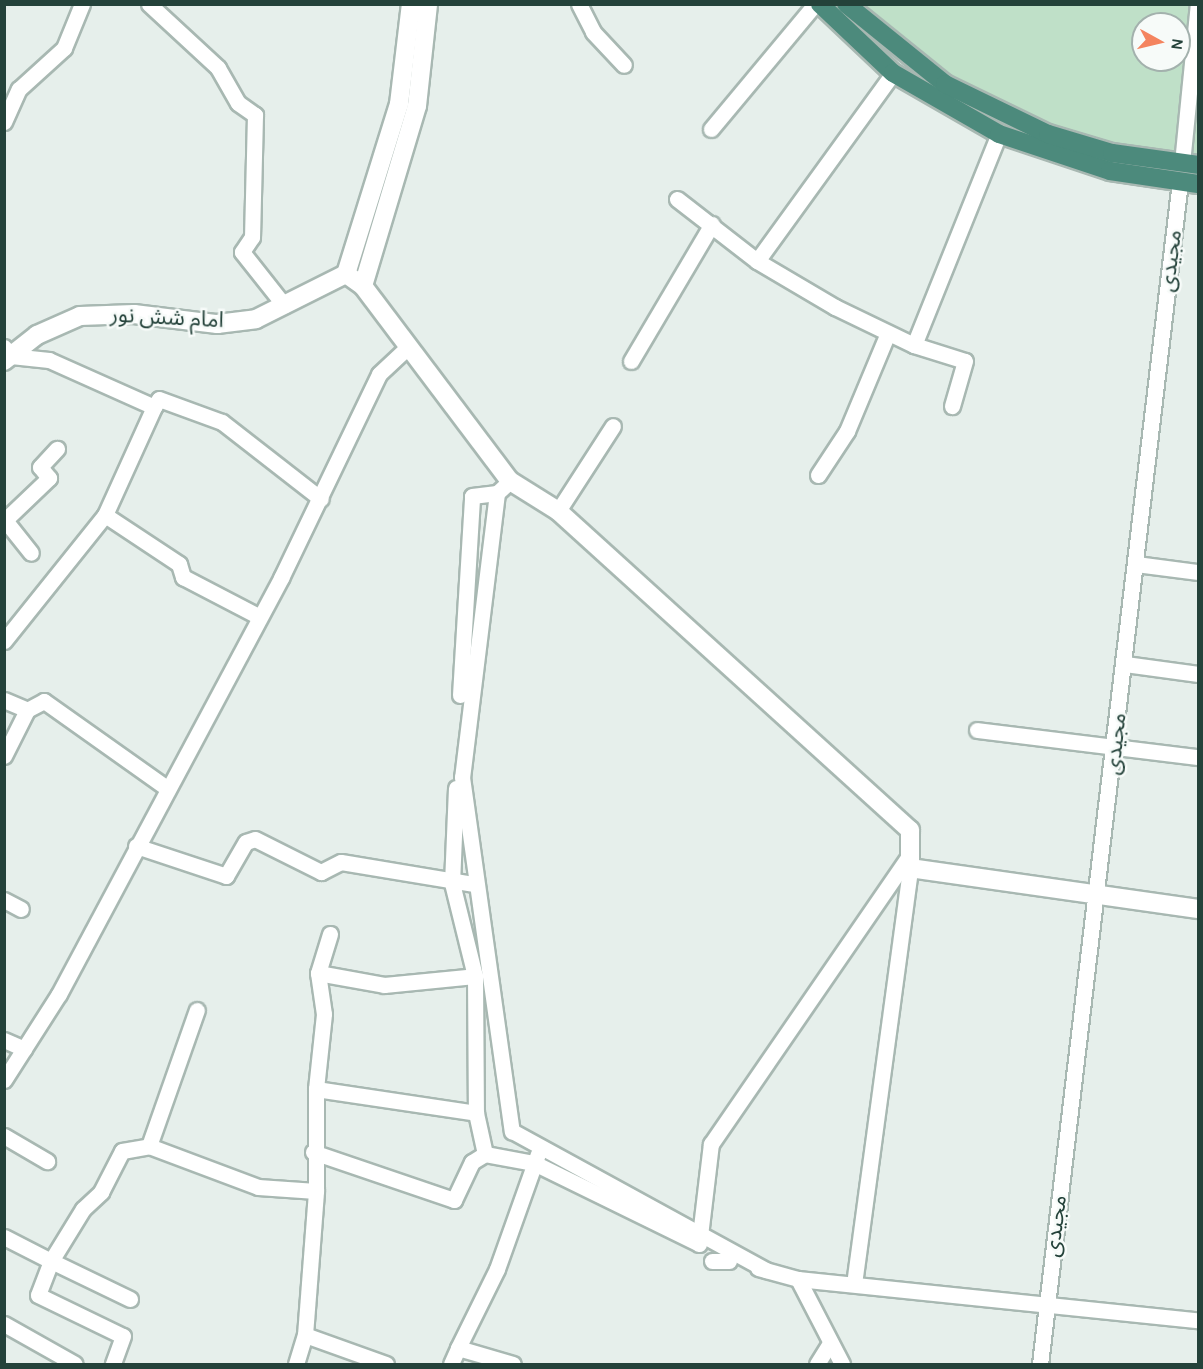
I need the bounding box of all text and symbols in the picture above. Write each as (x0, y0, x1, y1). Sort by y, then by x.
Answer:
north arrow (1131, 12, 1191, 72)
text: N (1167, 37, 1188, 51)
street label: مجیدی (1154, 229, 1188, 293)
street label: امام شش نور (109, 302, 225, 334)
street label: مجیدی (1100, 712, 1132, 776)
street label: مجیدی (1039, 1194, 1073, 1258)

